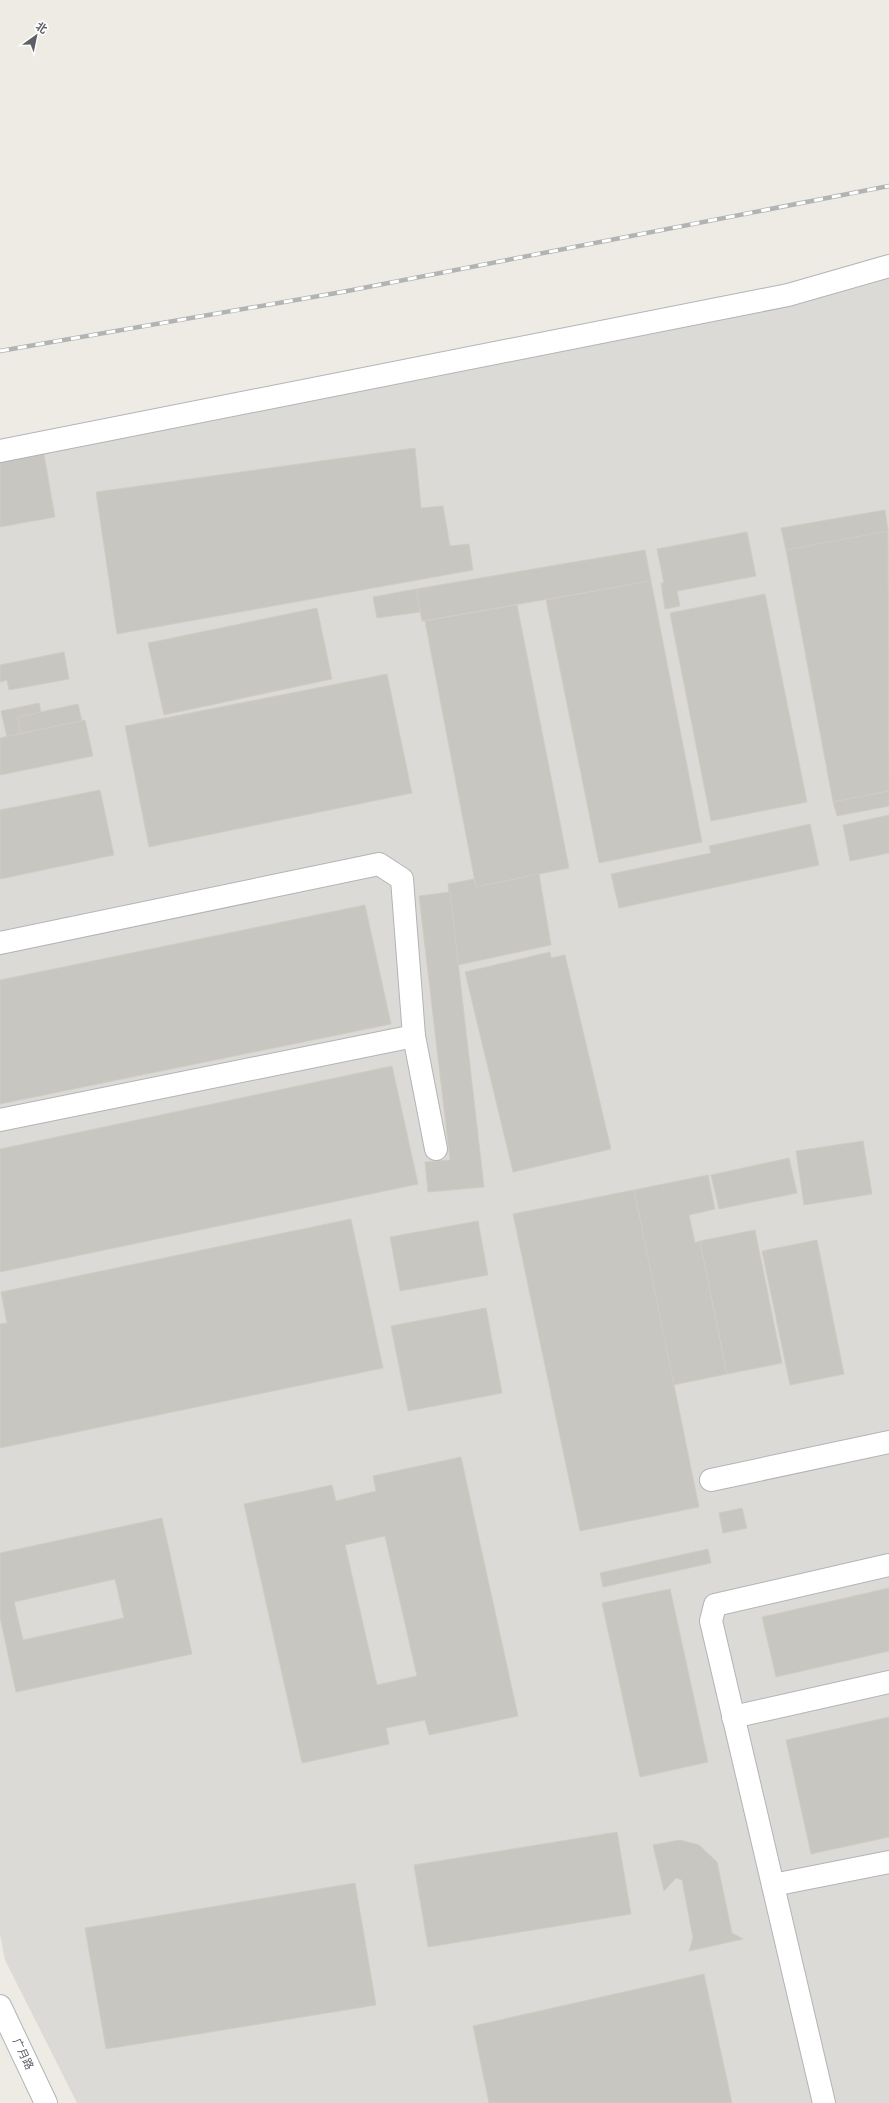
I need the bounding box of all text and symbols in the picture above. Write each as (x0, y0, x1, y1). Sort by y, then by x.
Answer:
north arrow (16, 16, 56, 56)
text: 北 (33, 20, 49, 36)
street label: 广月路 (10, 2036, 36, 2072)

